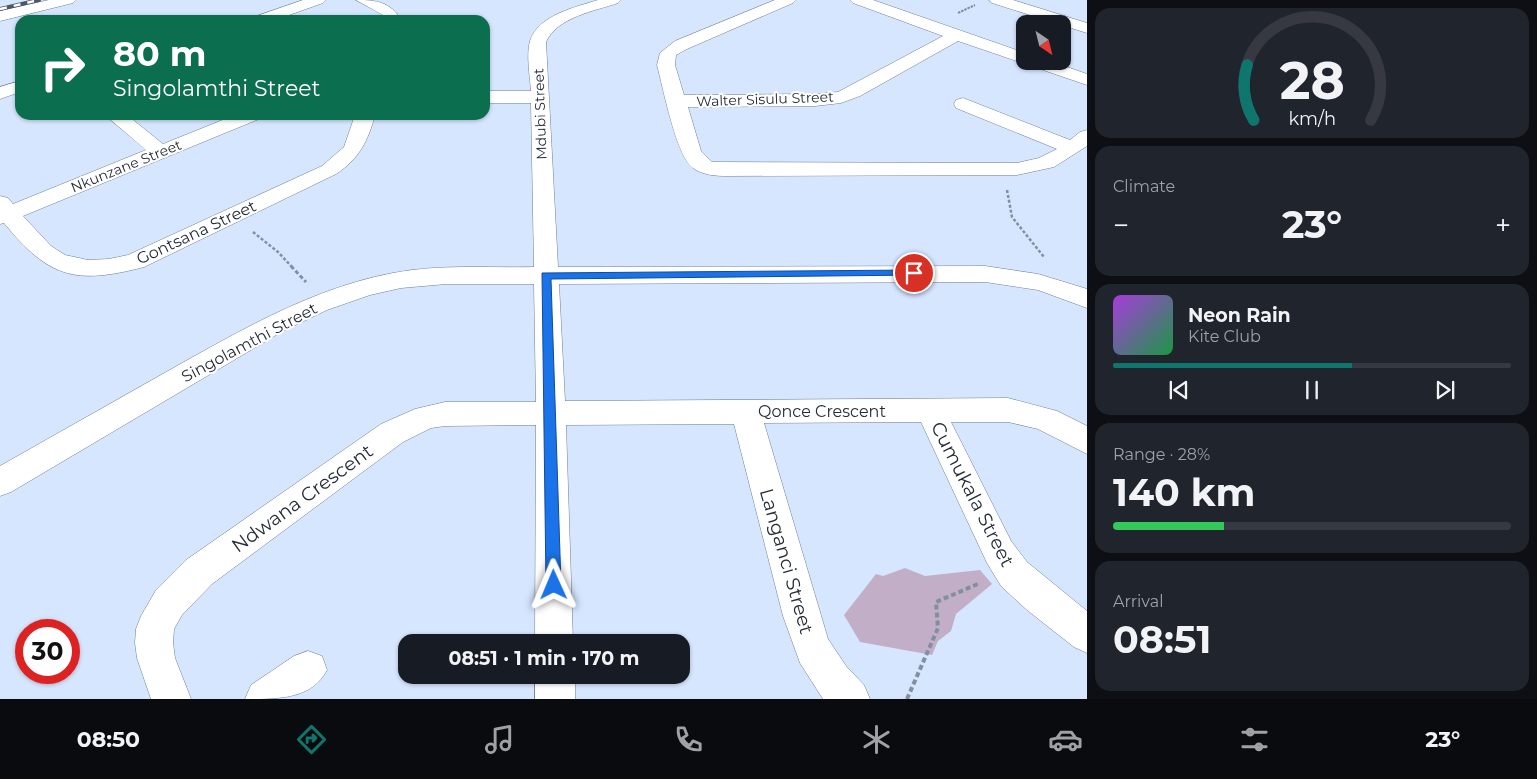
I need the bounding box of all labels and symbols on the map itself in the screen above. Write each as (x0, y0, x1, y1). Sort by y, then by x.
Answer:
north arrow (1016, 15, 1071, 70)
street label: Mdubi Street (529, 68, 551, 160)
street label: Walter Sisulu Street (696, 88, 834, 110)
street label: Nkunzane Street (68, 135, 184, 196)
street label: Gontsana Street (133, 196, 259, 268)
pin (893, 252, 935, 294)
street label: Singolamthi Street (178, 298, 321, 386)
street label: Qonce Crescent (758, 402, 886, 421)
street label: Cumukala Street (926, 418, 1019, 571)
street label: Ndwana Crescent (227, 439, 378, 557)
street label: Langanci Street (755, 486, 818, 637)
position arrow (527, 558, 579, 610)
speed limit sign: 30 (15, 619, 80, 684)

